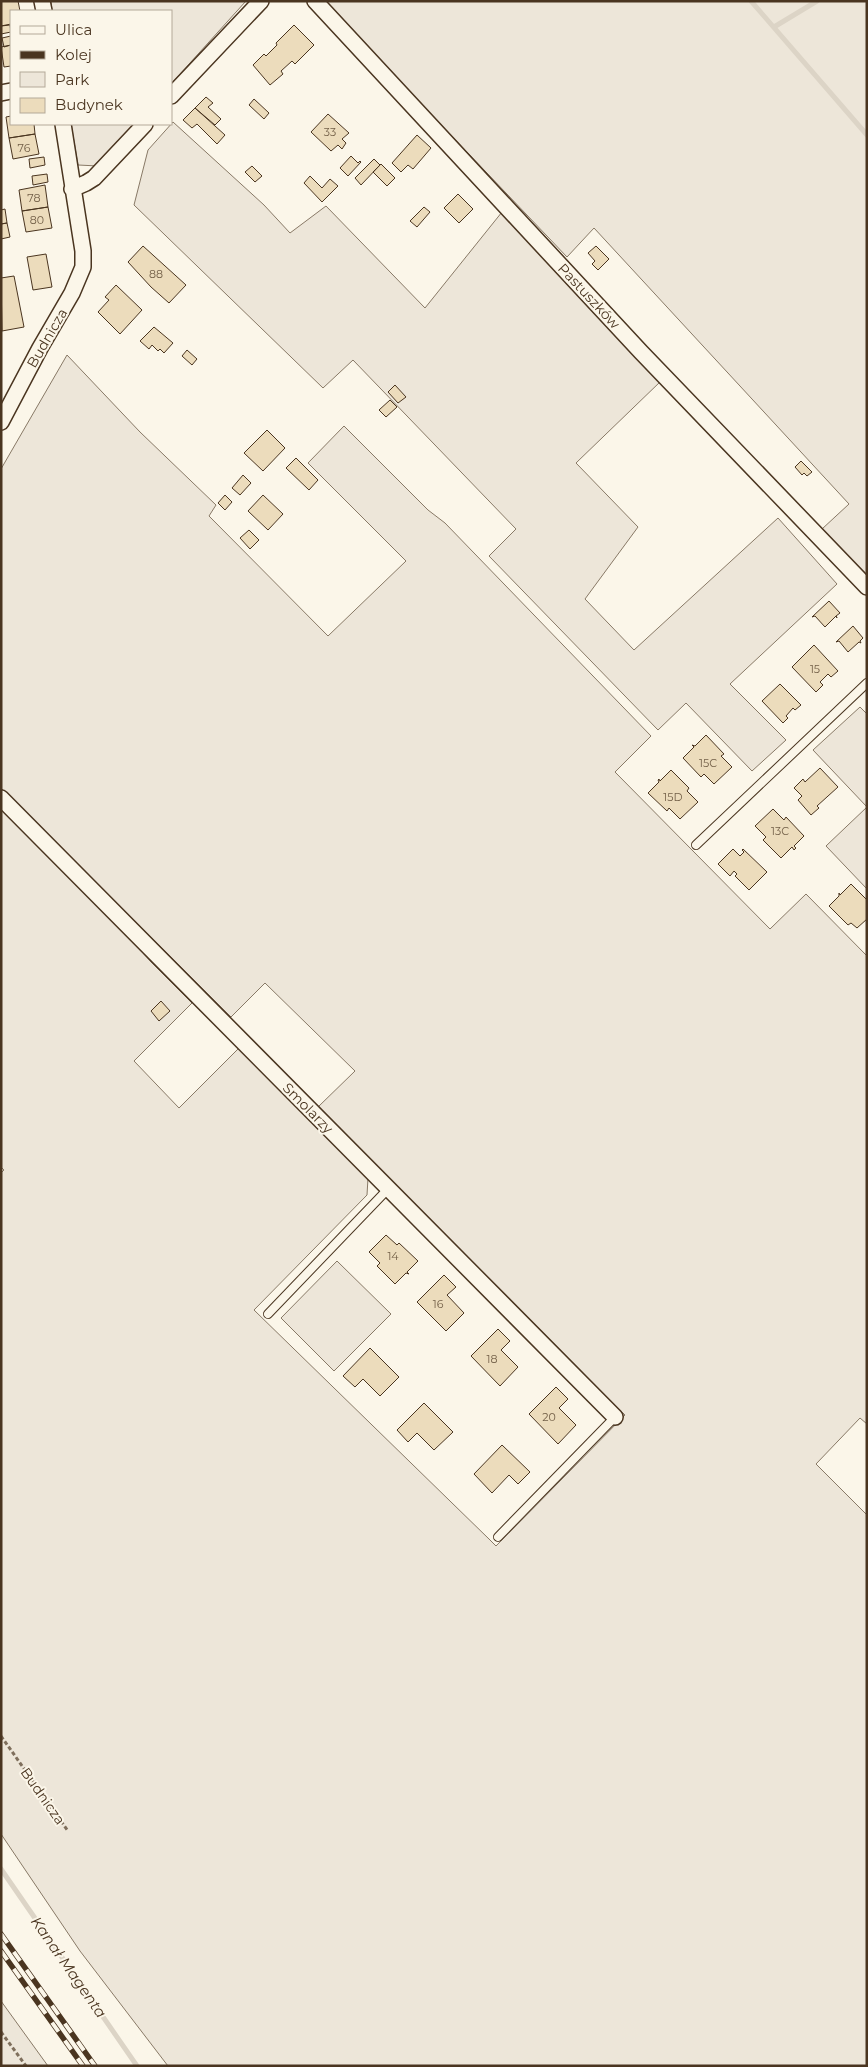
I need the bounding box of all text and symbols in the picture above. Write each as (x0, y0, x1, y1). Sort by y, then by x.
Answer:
legend (10, 10, 172, 125)
text: Ulica (55, 20, 92, 39)
text: Kolej (55, 45, 92, 64)
text: Park (55, 70, 89, 89)
text: Budynek (55, 95, 123, 114)
house number: 33 (324, 125, 336, 139)
house number: 76 (18, 141, 31, 155)
house number: 78 (27, 191, 41, 205)
house number: 80 (30, 213, 44, 227)
street label: Pastuszków (554, 260, 624, 333)
house number: 88 (149, 267, 163, 281)
street label: Budnicza (23, 305, 71, 371)
house number: 15 (810, 662, 820, 676)
house number: 15C (699, 756, 717, 770)
house number: 15D (663, 790, 683, 804)
house number: 13C (771, 824, 789, 838)
street label: Smolarzy (279, 1079, 337, 1137)
house number: 14 (387, 1249, 399, 1263)
house number: 16 (433, 1297, 444, 1311)
house number: 18 (487, 1352, 498, 1366)
house number: 20 (542, 1410, 556, 1424)
street label: Budnicza (17, 1764, 69, 1828)
water label: Kanał Magenta (27, 1913, 111, 2021)

